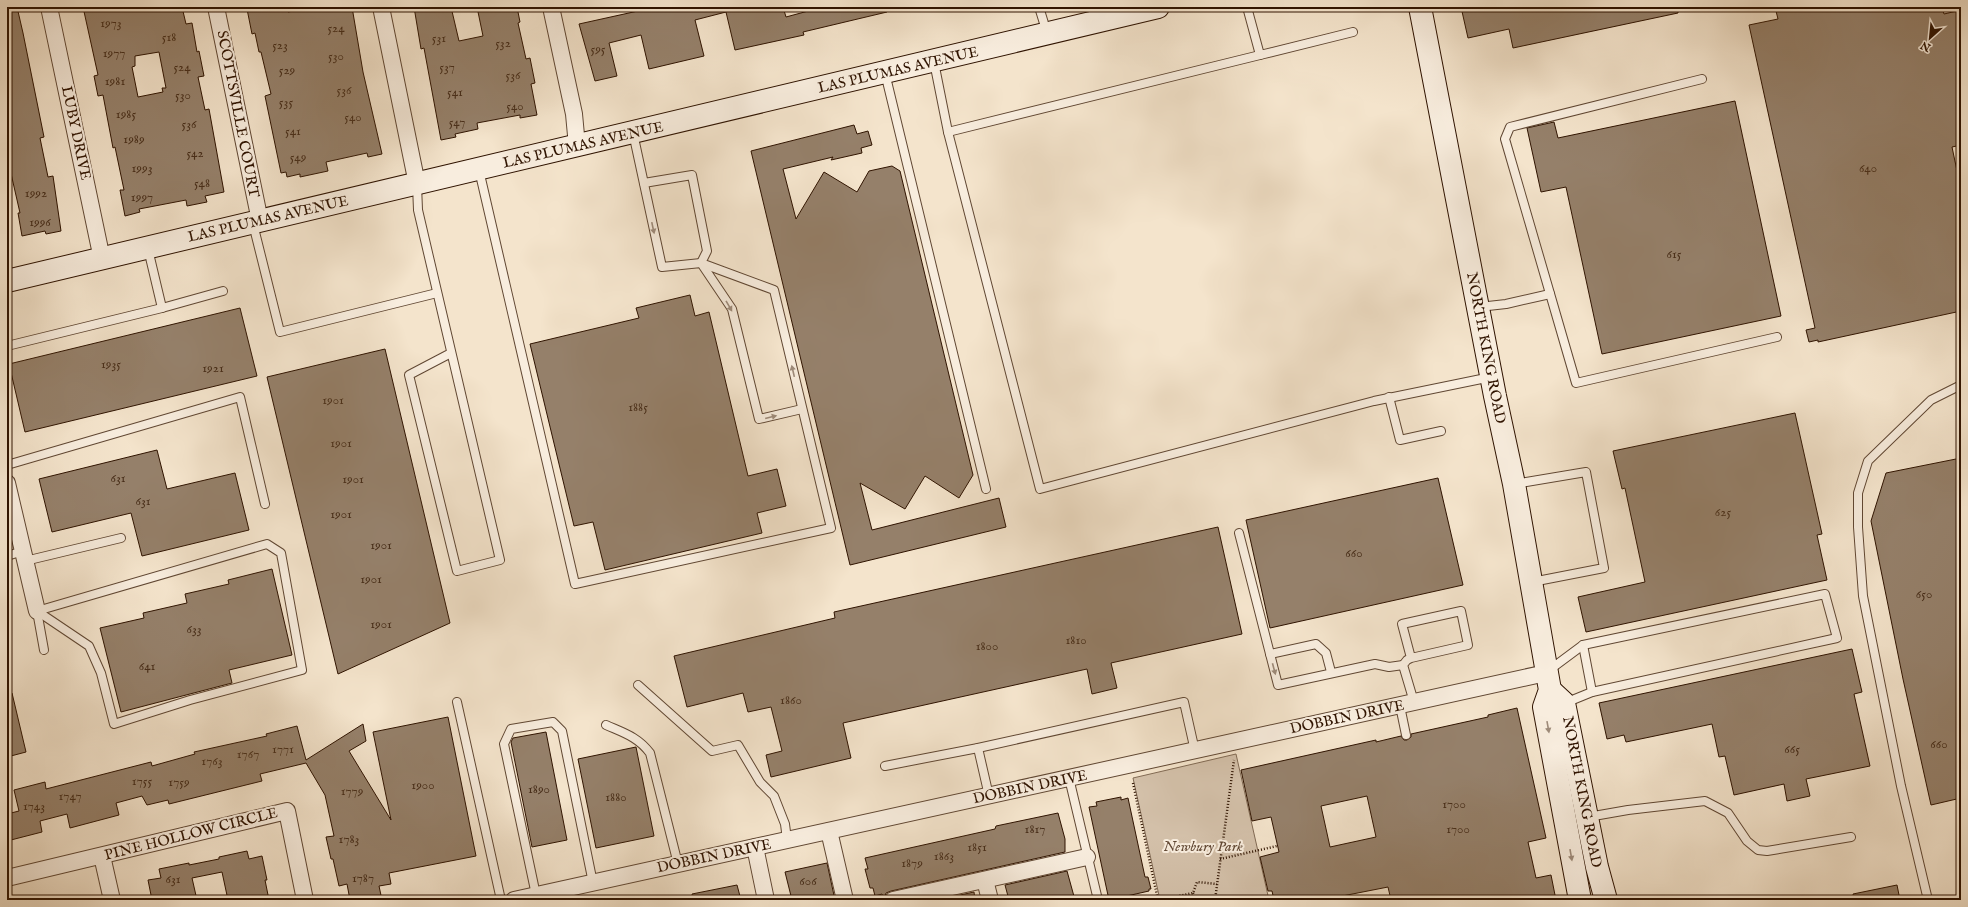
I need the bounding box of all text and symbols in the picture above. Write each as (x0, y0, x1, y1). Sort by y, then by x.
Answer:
house number: 1973 (100, 15, 122, 32)
north arrow (1910, 18, 1950, 58)
house number: 524 (327, 20, 345, 37)
house number: 518 (162, 29, 176, 46)
street label: SCOTTSVILLE COURT (212, 29, 264, 199)
house number: 531 (432, 30, 446, 47)
house number: 532 (495, 35, 511, 52)
house number: 523 (272, 37, 288, 54)
text: N (1918, 37, 1934, 55)
house number: 595 (590, 41, 606, 58)
street label: LAS PLUMAS AVENUE (816, 42, 980, 98)
house number: 1977 (103, 45, 125, 62)
house number: 530 (328, 48, 344, 65)
house number: 524 (173, 59, 191, 76)
house number: 537 (439, 59, 455, 76)
house number: 529 (279, 62, 296, 79)
house number: 536 (505, 67, 521, 84)
house number: 1981 (105, 73, 125, 90)
house number: 536 (336, 82, 352, 99)
street label: LUBY DRIVE (57, 84, 95, 182)
house number: 541 (447, 84, 463, 101)
house number: 530 (175, 87, 191, 104)
house number: 535 (279, 94, 293, 111)
house number: 540 (506, 98, 524, 115)
house number: 1985 (116, 106, 136, 123)
house number: 540 (344, 109, 362, 126)
house number: 547 (449, 114, 465, 131)
house number: 536 (181, 116, 197, 133)
street label: LAS PLUMAS AVENUE (501, 117, 665, 173)
house number: 541 (285, 123, 301, 140)
house number: 1989 (123, 131, 145, 148)
house number: 542 (186, 145, 204, 162)
house number: 549 (290, 149, 307, 166)
house number: 1993 (131, 160, 153, 177)
house number: 640 (1859, 160, 1877, 177)
house number: 548 (194, 175, 210, 192)
house number: 1992 (25, 185, 47, 202)
house number: 1997 (131, 189, 153, 206)
street label: LAS PLUMAS AVENUE (186, 191, 350, 247)
house number: 1996 (29, 214, 51, 231)
one-way arrow (651, 222, 657, 235)
house number: 615 (1667, 246, 1682, 263)
street label: NORTH KING ROAD (1462, 271, 1510, 425)
one-way arrow (726, 300, 733, 312)
house number: 1935 (101, 356, 121, 373)
house number: 1921 (202, 360, 224, 377)
one-way arrow (790, 365, 796, 377)
house number: 1901 (322, 392, 344, 409)
house number: 1885 (628, 399, 648, 416)
one-way arrow (764, 413, 777, 419)
house number: 1901 (330, 435, 352, 452)
house number: 631 (110, 470, 126, 487)
house number: 1901 (342, 471, 364, 488)
house number: 631 (135, 493, 151, 510)
house number: 625 (1715, 504, 1731, 521)
house number: 1901 (330, 506, 352, 523)
house number: 1901 (370, 537, 392, 554)
house number: 660 (1345, 545, 1363, 562)
house number: 1901 (360, 571, 382, 588)
house number: 650 (1916, 586, 1932, 603)
house number: 1901 (370, 616, 392, 633)
house number: 633 (186, 621, 202, 638)
house number: 1810 (1065, 632, 1087, 649)
house number: 1800 (976, 638, 998, 655)
house number: 641 (139, 658, 156, 675)
one-way arrow (1272, 663, 1278, 675)
house number: 1860 (780, 692, 802, 709)
street label: DOBBIN DRIVE (1288, 696, 1406, 738)
street label: NORTH KING ROAD (1558, 715, 1606, 869)
one-way arrow (1545, 721, 1551, 734)
house number: 660 (1930, 736, 1948, 753)
house number: 1771 (272, 741, 294, 758)
house number: 665 (1784, 741, 1800, 758)
house number: 1767 (237, 746, 259, 763)
house number: 1763 (201, 753, 223, 770)
street label: DOBBIN DRIVE (971, 766, 1089, 808)
house number: 1755 (132, 773, 152, 790)
house number: 1759 (168, 774, 190, 791)
house number: 1900 (411, 777, 435, 794)
house number: 1890 (528, 781, 550, 798)
house number: 1779 (341, 783, 364, 800)
house number: 1747 (59, 788, 81, 805)
house number: 1880 (605, 789, 627, 806)
house number: 1700 (1442, 796, 1466, 813)
house number: 1743 (23, 798, 45, 815)
street label: PINE HOLLOW CIRCLE (102, 803, 280, 865)
house number: 1817 (1025, 821, 1045, 838)
house number: 1700 (1446, 821, 1470, 838)
house number: 1783 (339, 831, 360, 848)
street label: DOBBIN DRIVE (655, 835, 773, 877)
park label: Newbury Park (1163, 837, 1243, 856)
house number: 1851 (967, 839, 987, 856)
house number: 1863 (934, 848, 954, 865)
one-way arrow (1569, 849, 1575, 861)
house number: 1879 (901, 855, 923, 872)
house number: 1787 (352, 870, 374, 887)
house number: 631 (165, 871, 181, 888)
house number: 606 (799, 873, 817, 890)

